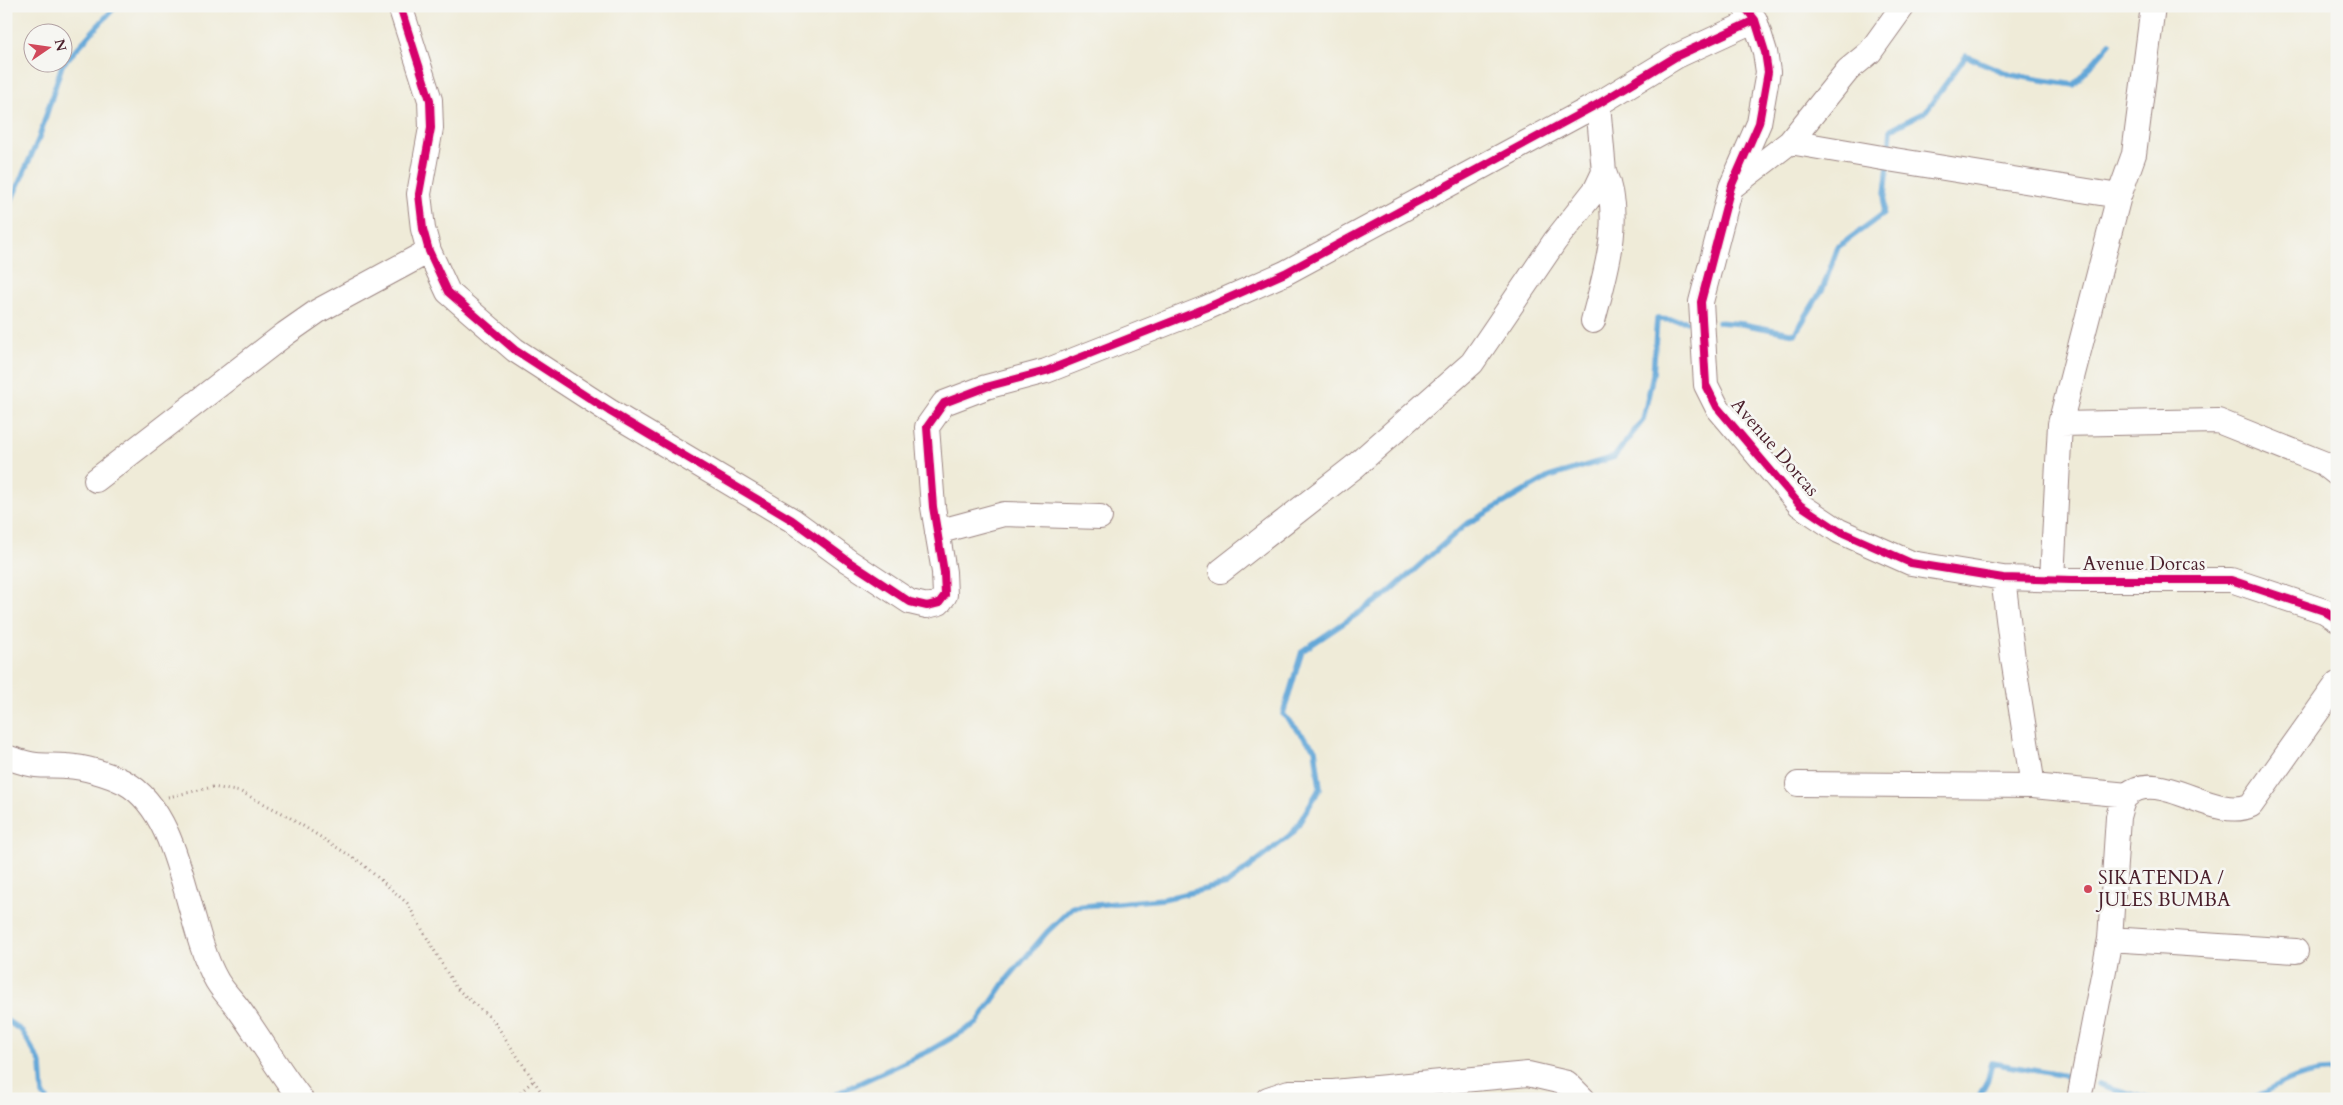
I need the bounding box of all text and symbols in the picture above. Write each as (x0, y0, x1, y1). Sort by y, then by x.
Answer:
north arrow (22, 22, 72, 72)
text: N (50, 37, 71, 53)
street label: Avenue Dorcas (1725, 392, 1825, 502)
street label: Avenue Dorcas (2083, 551, 2205, 577)
place label: SIKATENDA / JULES BUMBA (2095, 865, 2231, 913)
marker: SIKATENDA / JULES BUMBA (2082, 883, 2094, 895)

